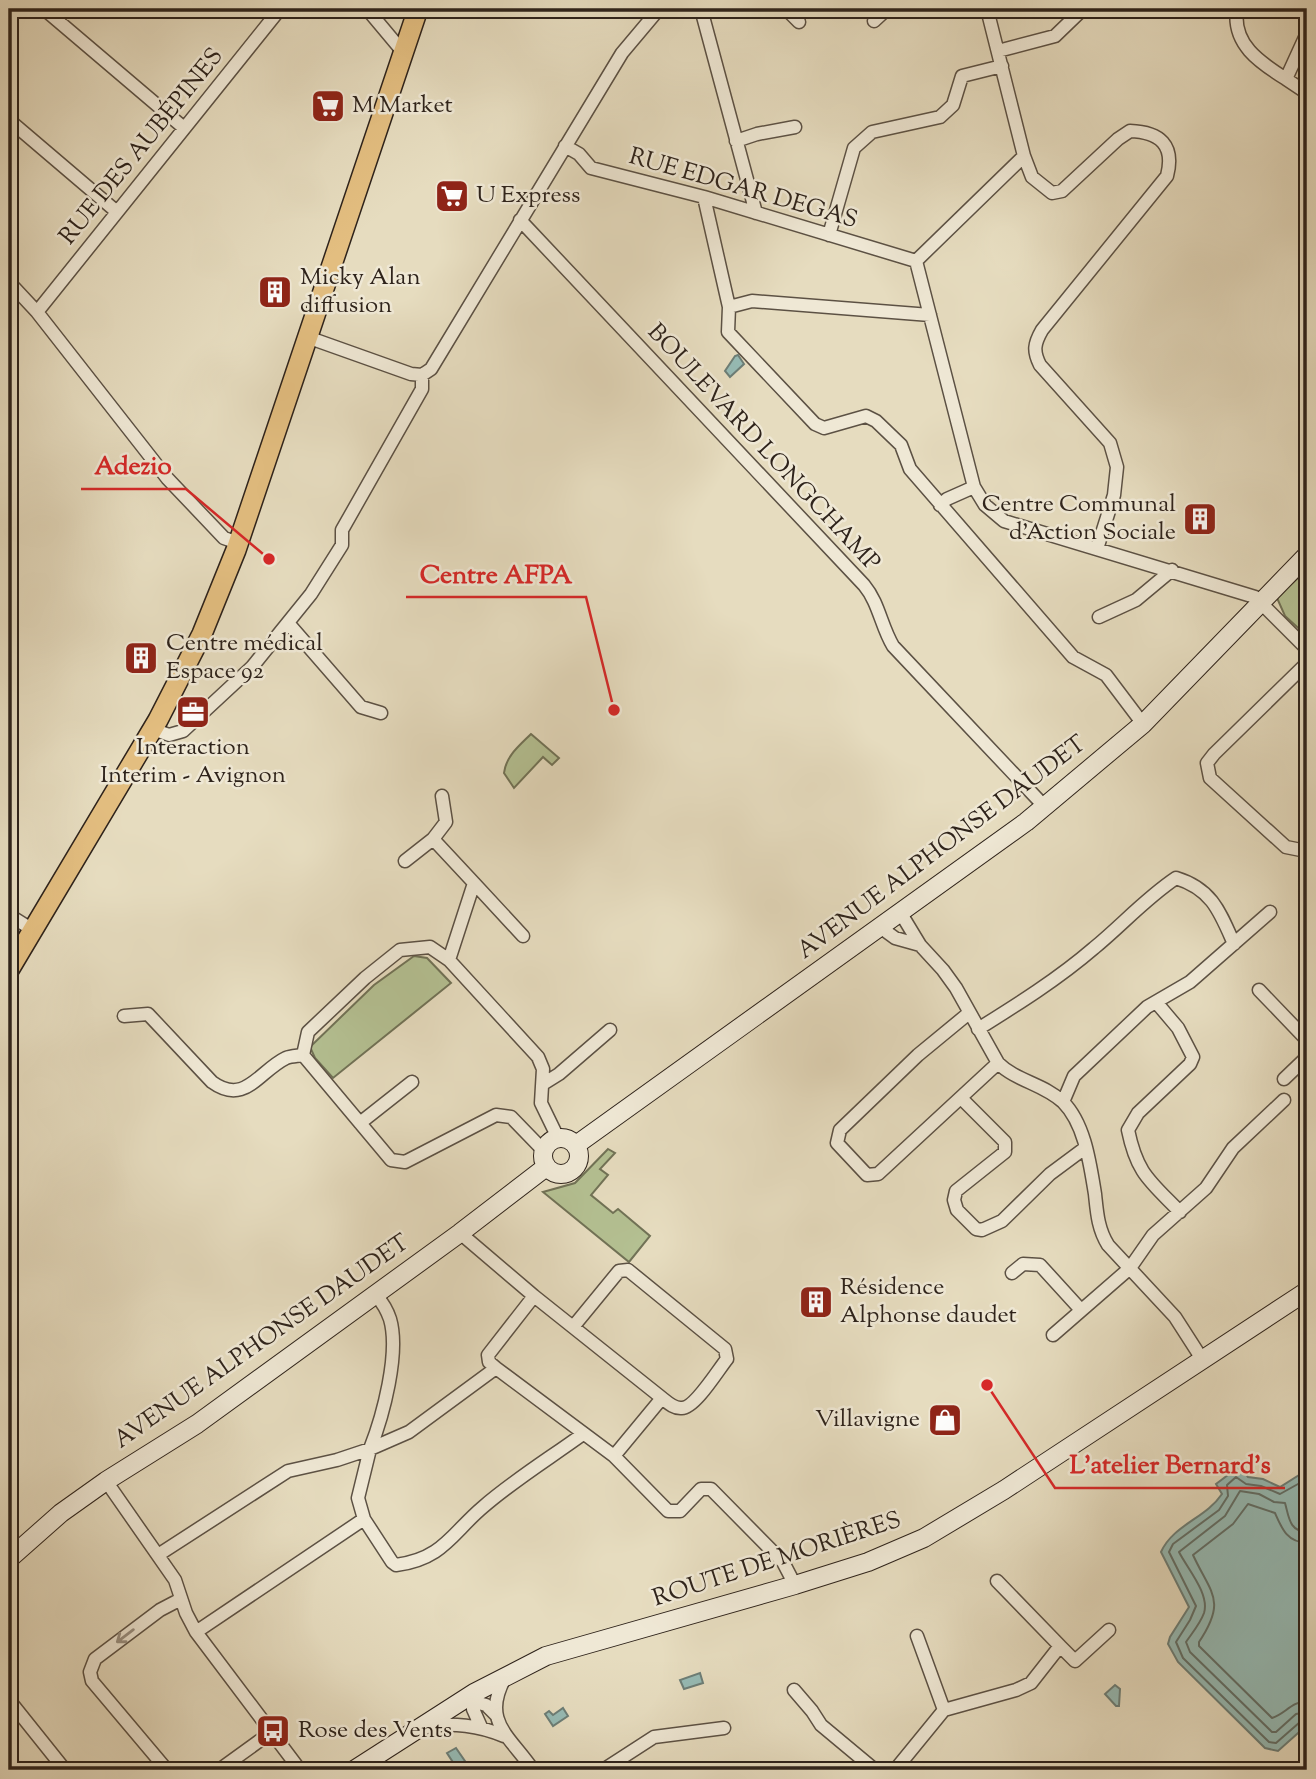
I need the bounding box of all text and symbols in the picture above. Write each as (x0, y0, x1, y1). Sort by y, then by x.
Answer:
street label: RUE DES AUBÉPINES (52, 41, 232, 253)
supermarket icon: M Market (309, 87, 347, 125)
place label: M Market (352, 89, 453, 123)
street label: RUE EDGAR DEGAS (625, 140, 861, 238)
supermarket icon: U Express (433, 177, 471, 215)
place label: U Express (476, 179, 580, 213)
place label: Micky Alan diffusion (300, 261, 421, 323)
building icon: Micky Alan diffusion (256, 273, 294, 311)
street label: BOULEVARD LONGCHAMP (639, 317, 887, 579)
callout: Adezio (81, 442, 186, 489)
text: Adezio (94, 449, 172, 486)
place label: Centre Communal d'Action Sociale (982, 488, 1176, 550)
building icon: Centre Communal d'Action Sociale (1181, 500, 1219, 538)
callout: Centre AFPA (406, 550, 586, 597)
text: Centre AFPA (420, 558, 573, 595)
place label: Centre médical Espace 92 (166, 627, 323, 689)
building icon: Centre médical Espace 92 (122, 639, 160, 677)
office icon: Interaction Interim - Avignon (174, 693, 212, 731)
street label: AVENUE ALPHONSE DAUDET (790, 728, 1094, 968)
place label: Interaction Interim - Avignon (100, 731, 286, 793)
street label: AVENUE ALPHONSE DAUDET (107, 1227, 417, 1457)
place label: Résidence Alphonse daudet (840, 1271, 1017, 1333)
building icon: Résidence Alphonse daudet (797, 1283, 835, 1321)
shop icon: Villavigne (926, 1401, 964, 1439)
place label: Villavigne (815, 1403, 920, 1437)
callout: L'atelier Bernard's (1055, 1441, 1285, 1488)
text: L'atelier Bernard's (1069, 1448, 1271, 1485)
street label: ROUTE DE MORIÈRES (648, 1504, 906, 1616)
one-way arrow (116, 1629, 135, 1644)
bus stop icon: Rose des Vents (254, 1712, 292, 1750)
place label: Rose des Vents (298, 1714, 452, 1748)

